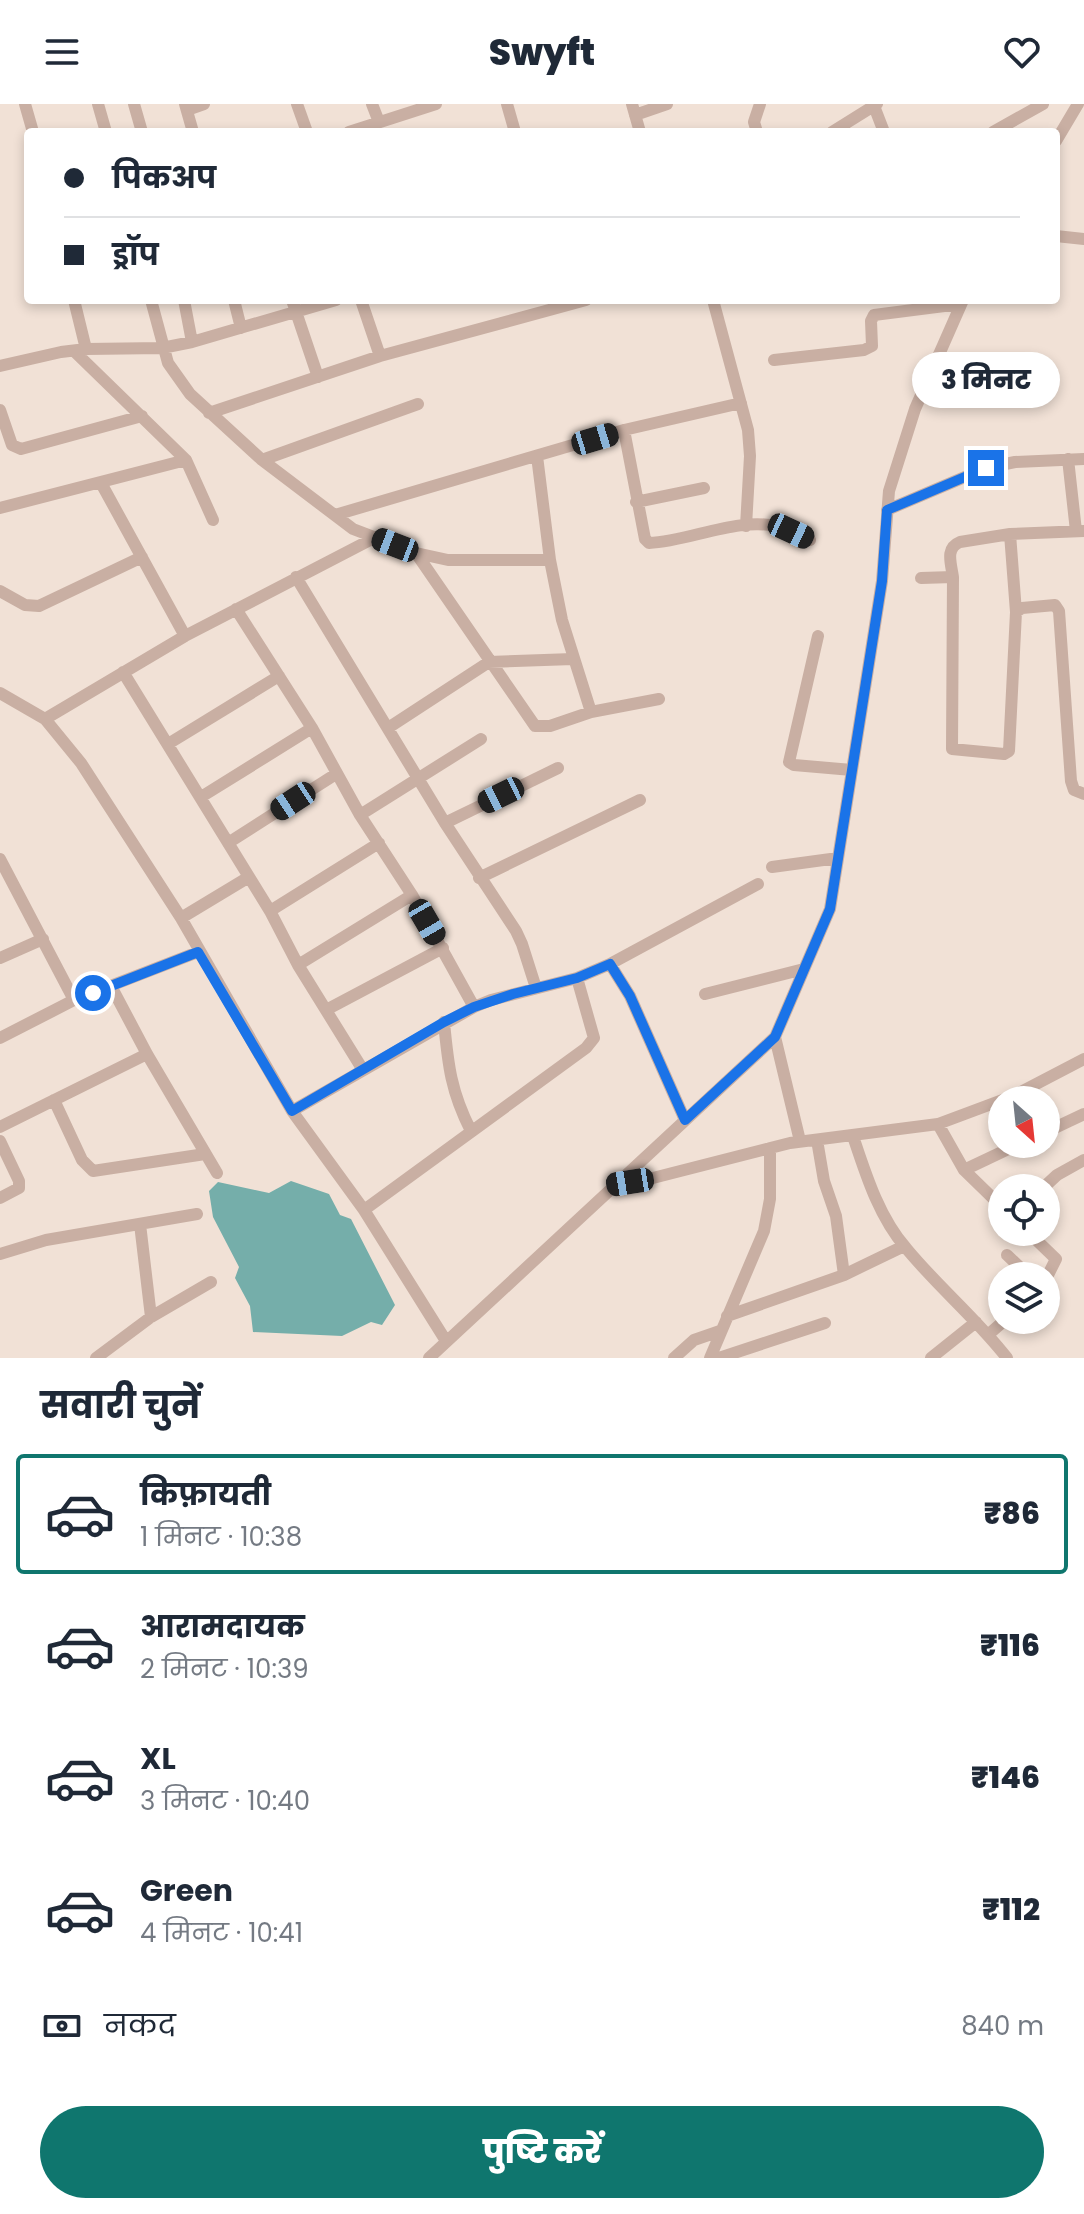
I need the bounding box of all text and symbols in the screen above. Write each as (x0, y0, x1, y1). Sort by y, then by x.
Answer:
text: Swyft (489, 27, 595, 78)
icon: menu (40, 30, 84, 74)
icon: heart (1000, 30, 1044, 74)
text: पिकअप (112, 156, 216, 199)
text: ड्रॉप (112, 233, 159, 276)
callout: 3 मिनट (912, 352, 1060, 408)
text: 3 मिनट (941, 362, 1031, 398)
car (569, 421, 621, 457)
route end (968, 450, 1004, 486)
car (764, 510, 818, 552)
car (368, 525, 422, 565)
car (474, 774, 528, 816)
car (266, 778, 320, 824)
car (405, 895, 449, 949)
route start (75, 975, 111, 1011)
north arrow (988, 1086, 1060, 1158)
map controls (988, 1086, 1060, 1334)
car (604, 1166, 656, 1198)
button: locate (988, 1174, 1060, 1246)
button: layers (988, 1262, 1060, 1334)
text: सवारी चुनें (40, 1380, 200, 1431)
text: किफ़ायती (140, 1473, 271, 1516)
icon: car (44, 1478, 116, 1550)
text: ₹86 (984, 1492, 1040, 1535)
text: 1 मिनट · 10:38 (140, 1519, 302, 1555)
text: आरामदायक (140, 1605, 305, 1648)
icon: car (44, 1610, 116, 1682)
text: ₹116 (980, 1624, 1040, 1667)
text: 2 मिनट · 10:39 (140, 1651, 309, 1687)
text: XL (140, 1737, 176, 1780)
icon: car (44, 1742, 116, 1814)
text: ₹146 (971, 1756, 1040, 1799)
text: 3 मिनट · 10:40 (140, 1783, 310, 1819)
text: Green (140, 1869, 233, 1912)
icon: car (44, 1874, 116, 1946)
text: ₹112 (982, 1888, 1040, 1931)
text: 4 मिनट · 10:41 (140, 1915, 303, 1951)
icon: cash (40, 2004, 84, 2048)
text: नकद (104, 2004, 176, 2047)
text: 840 m (961, 2008, 1044, 2044)
button: पुष्टि करें (40, 2106, 1044, 2198)

